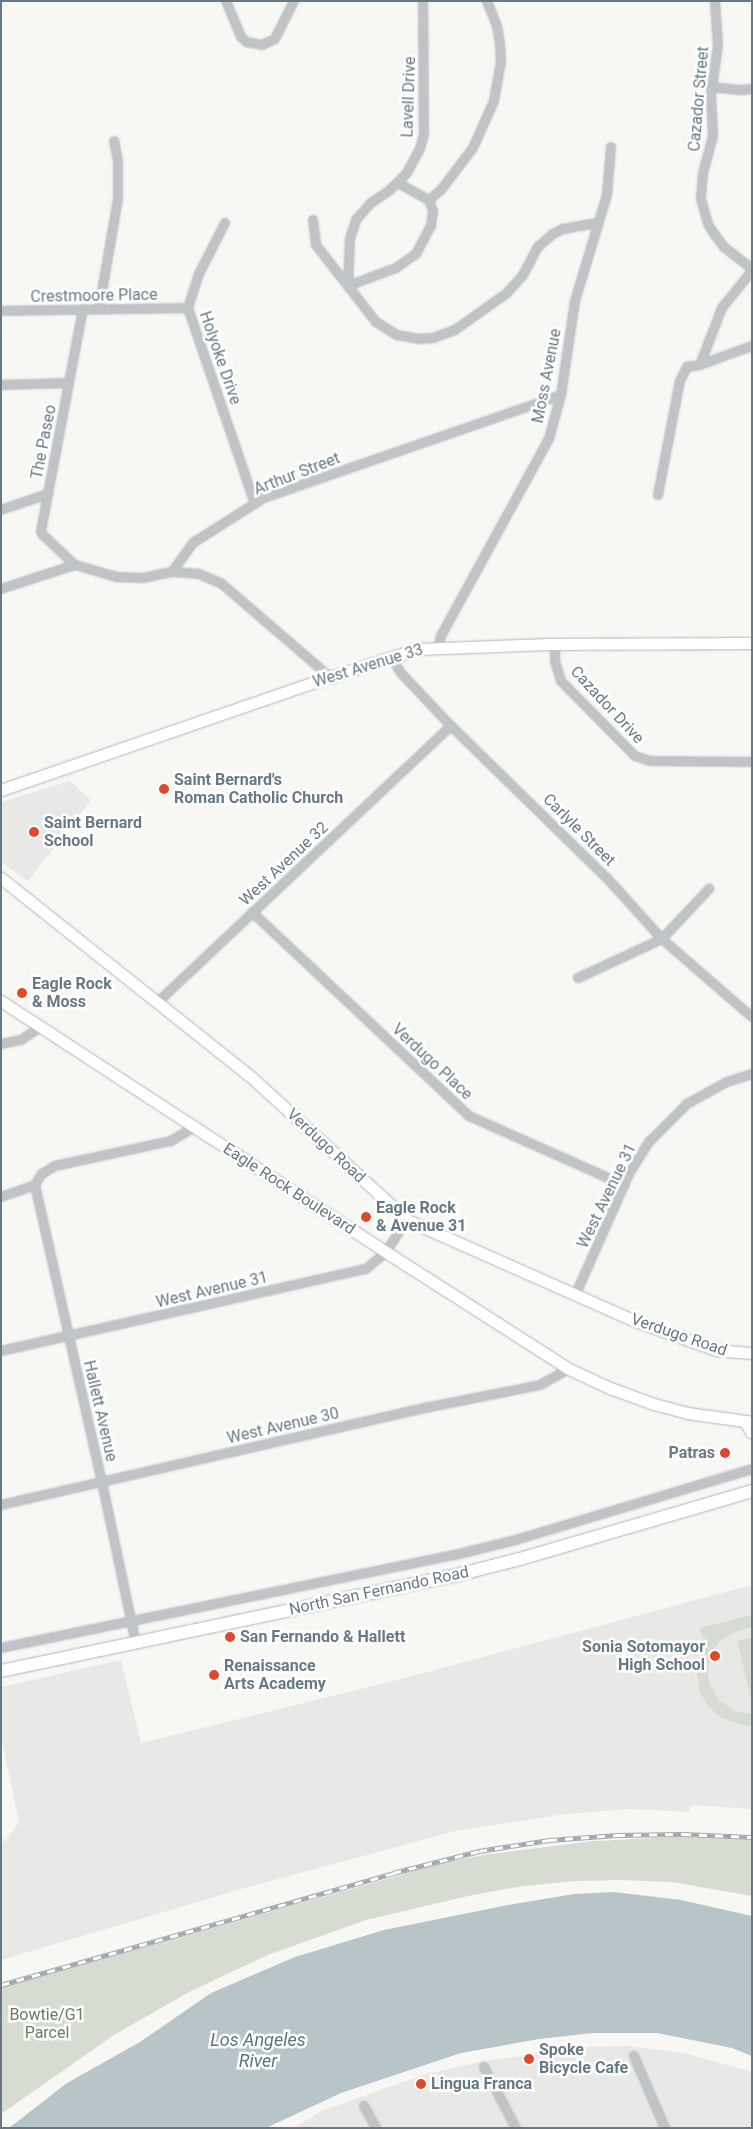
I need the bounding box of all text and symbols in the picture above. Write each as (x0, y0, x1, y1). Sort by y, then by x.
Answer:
street label: Cazador Street (685, 46, 713, 152)
street label: Lavell Drive (398, 56, 420, 138)
street label: Crestmoore Place (30, 285, 158, 307)
street label: Holyoke Drive (195, 309, 245, 407)
street label: Moss Avenue (528, 327, 566, 425)
street label: The Paseo (27, 403, 61, 481)
street label: Arthur Street (251, 449, 343, 499)
street label: West Avenue 33 (311, 640, 425, 692)
street label: Cazador Drive (566, 662, 648, 748)
place label: Saint Bernard's Roman Catholic Church (174, 770, 343, 808)
marker: Saint Bernard's Roman Catholic Church (158, 783, 170, 795)
street label: Carlyle Street (539, 790, 619, 870)
place label: Saint Bernard School (44, 813, 142, 851)
street label: West Avenue 32 (236, 818, 332, 910)
marker: Saint Bernard School (28, 826, 40, 838)
place label: Eagle Rock & Moss (32, 974, 112, 1012)
marker: Eagle Rock & Moss (16, 987, 28, 999)
street label: Verdugo Place (388, 1020, 476, 1104)
street label: Verdugo Road (283, 1105, 369, 1187)
street label: Eagle Rock Boulevard (219, 1139, 359, 1239)
street label: West Avenue 31 (573, 1140, 641, 1252)
place label: Eagle Rock & Avenue 31 (376, 1198, 466, 1236)
marker: Eagle Rock & Avenue 31 (360, 1211, 372, 1223)
street label: West Avenue 31 (154, 1268, 270, 1312)
street label: Verdugo Road (628, 1310, 730, 1360)
street label: Hallett Avenue (79, 1359, 121, 1463)
street label: West Avenue 30 (225, 1404, 341, 1448)
place label: Patras (668, 1443, 715, 1463)
marker: Patras (719, 1447, 731, 1459)
street label: North San Fernando Road (287, 1563, 471, 1619)
place label: San Fernando & Hallett (240, 1627, 405, 1647)
marker: San Fernando & Hallett (224, 1631, 236, 1643)
place label: Sonia Sotomayor High School (582, 1637, 705, 1675)
marker: Sonia Sotomayor High School (709, 1650, 721, 1662)
place label: Renaissance Arts Academy (224, 1656, 326, 1694)
marker: Renaissance Arts Academy (208, 1669, 220, 1681)
park label: Bowtie/G1 Parcel (9, 2005, 85, 2043)
water label: Los Angeles River (210, 2030, 306, 2072)
place label: Spoke Bicycle Cafe (539, 2040, 628, 2078)
marker: Spoke Bicycle Cafe (523, 2053, 535, 2065)
place label: Lingua Franca (431, 2074, 532, 2094)
marker: Lingua Franca (415, 2078, 427, 2090)

